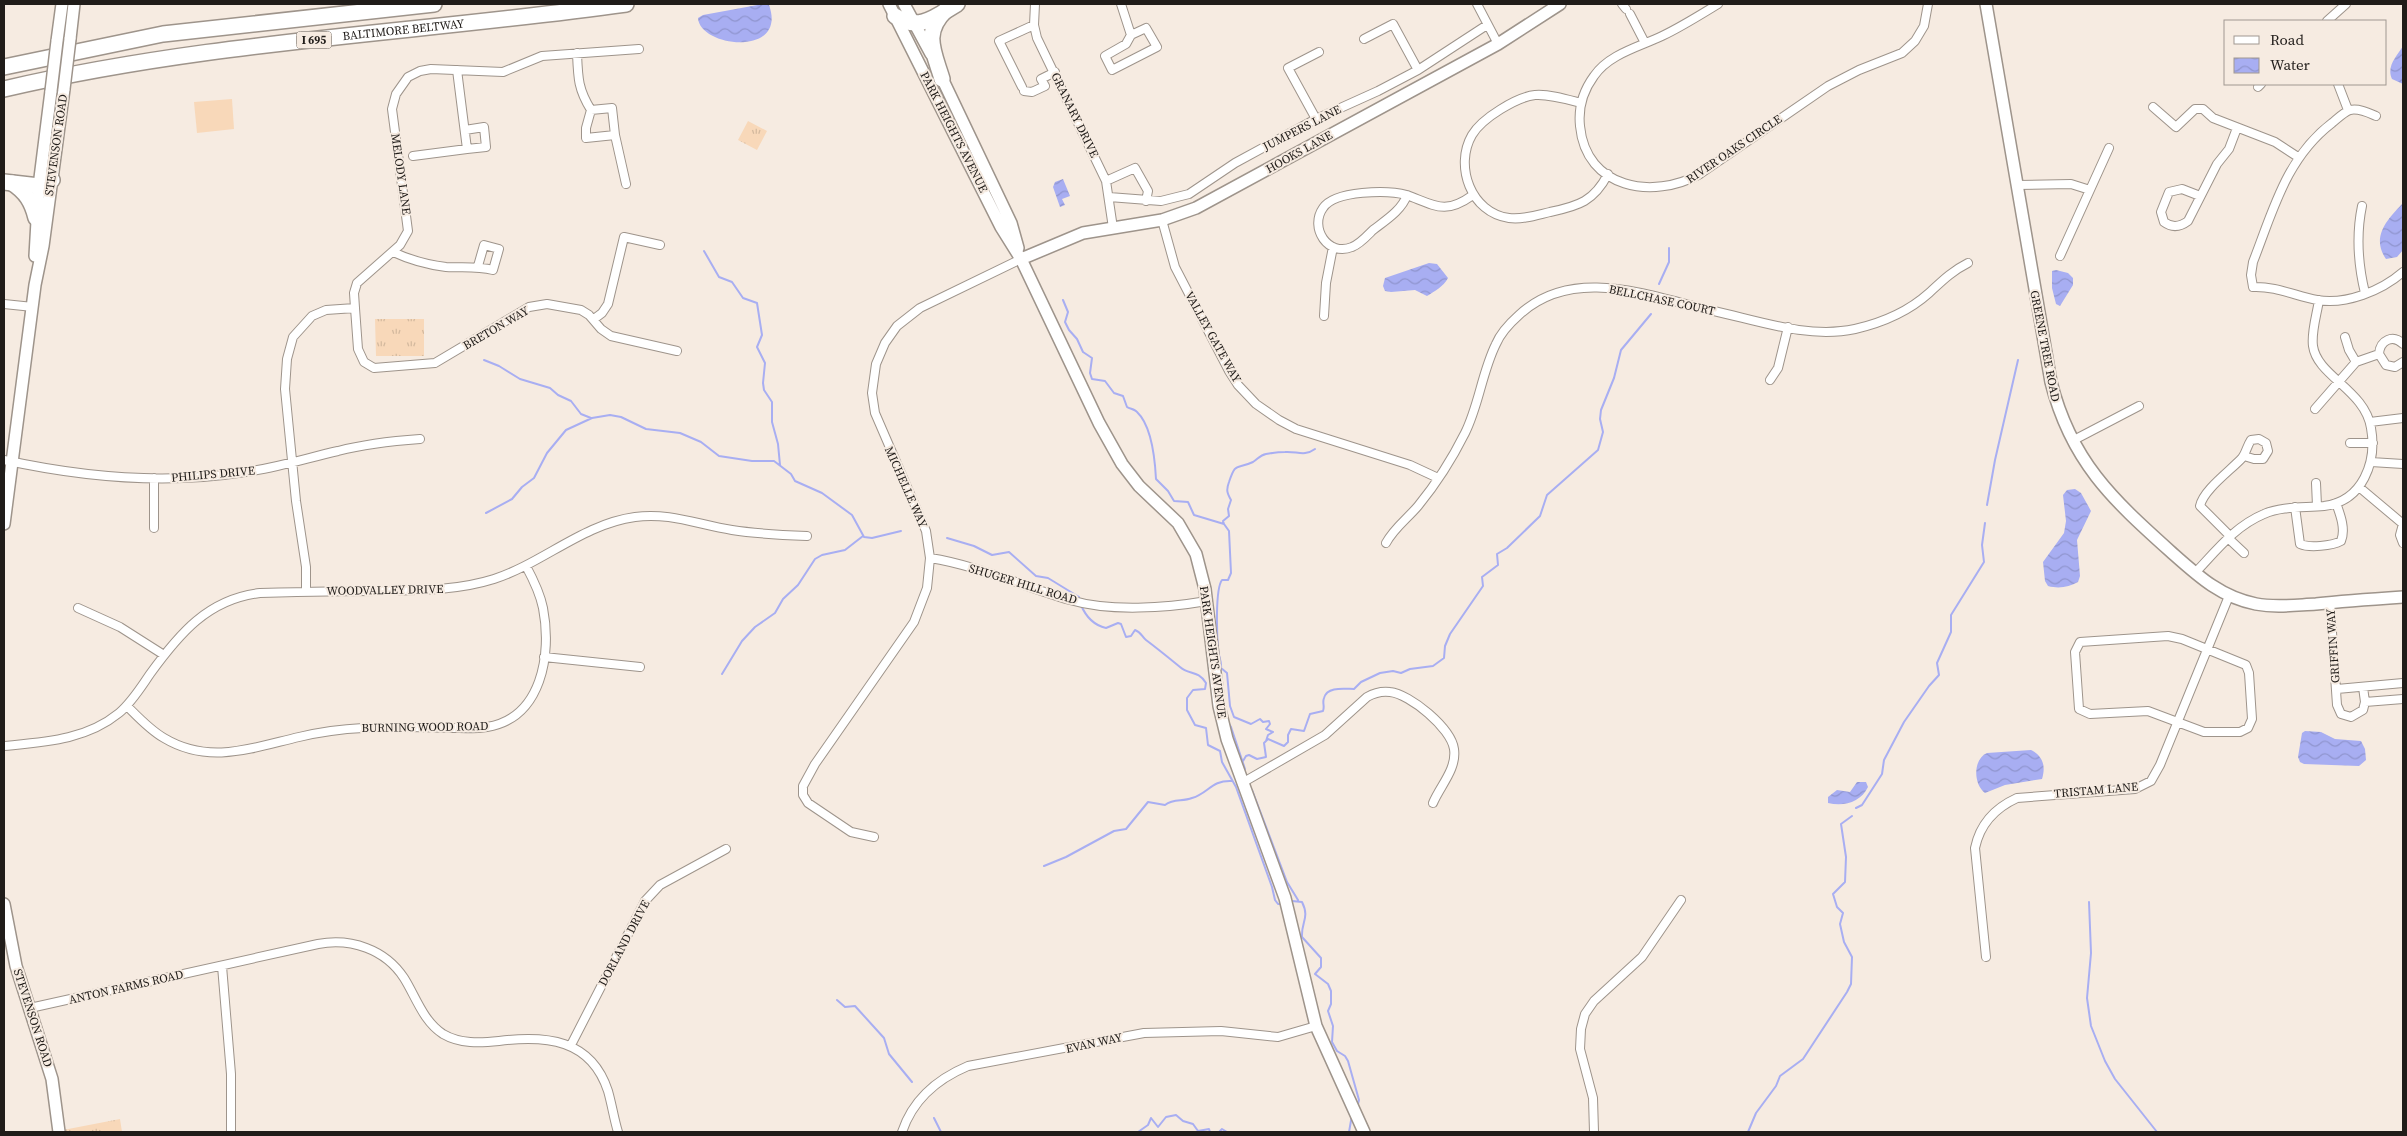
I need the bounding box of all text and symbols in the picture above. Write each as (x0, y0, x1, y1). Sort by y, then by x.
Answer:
street label: BALTIMORE BELTWAY (342, 15, 465, 44)
legend (2224, 20, 2387, 85)
text: Road (2270, 29, 2304, 50)
road number: I 695 (296, 32, 332, 48)
text: Water (2270, 54, 2311, 75)
street label: PARK HEIGHTS AVENUE (917, 69, 991, 195)
street label: GRANARY DRIVE (1047, 70, 1103, 160)
street label: STEVENSON ROAD (41, 93, 71, 197)
street label: JUMPERS LANE (1259, 101, 1344, 155)
street label: RIVER OAKS CIRCLE (1683, 111, 1785, 187)
street label: HOOKS LANE (1263, 127, 1335, 177)
street label: MELODY LANE (387, 132, 415, 216)
street label: BELLCHASE COURT (1607, 281, 1717, 319)
street label: VALLEY GATE WAY (1181, 288, 1245, 386)
street label: GREENE TREE ROAD (2026, 289, 2064, 403)
street label: BRETON WAY (460, 302, 532, 353)
street label: MICHELLE WAY (881, 444, 931, 531)
street label: PHILIPS DRIVE (170, 462, 256, 486)
street label: SHUGER HILL ROAD (967, 560, 1079, 608)
street label: WOODVALLEY DRIVE (326, 581, 444, 599)
street label: PARK HEIGHTS AVENUE (1196, 585, 1230, 719)
street label: GRIFFIN WAY (2322, 608, 2344, 684)
street label: BURNING WOOD ROAD (361, 718, 489, 736)
street label: TRISTAM LANE (2053, 778, 2139, 802)
street label: DORLAND DRIVE (595, 897, 653, 989)
street label: ANTON FARMS ROAD (67, 966, 185, 1008)
street label: STEVENSON ROAD (10, 967, 56, 1069)
street label: EVAN WAY (1064, 1029, 1124, 1057)

